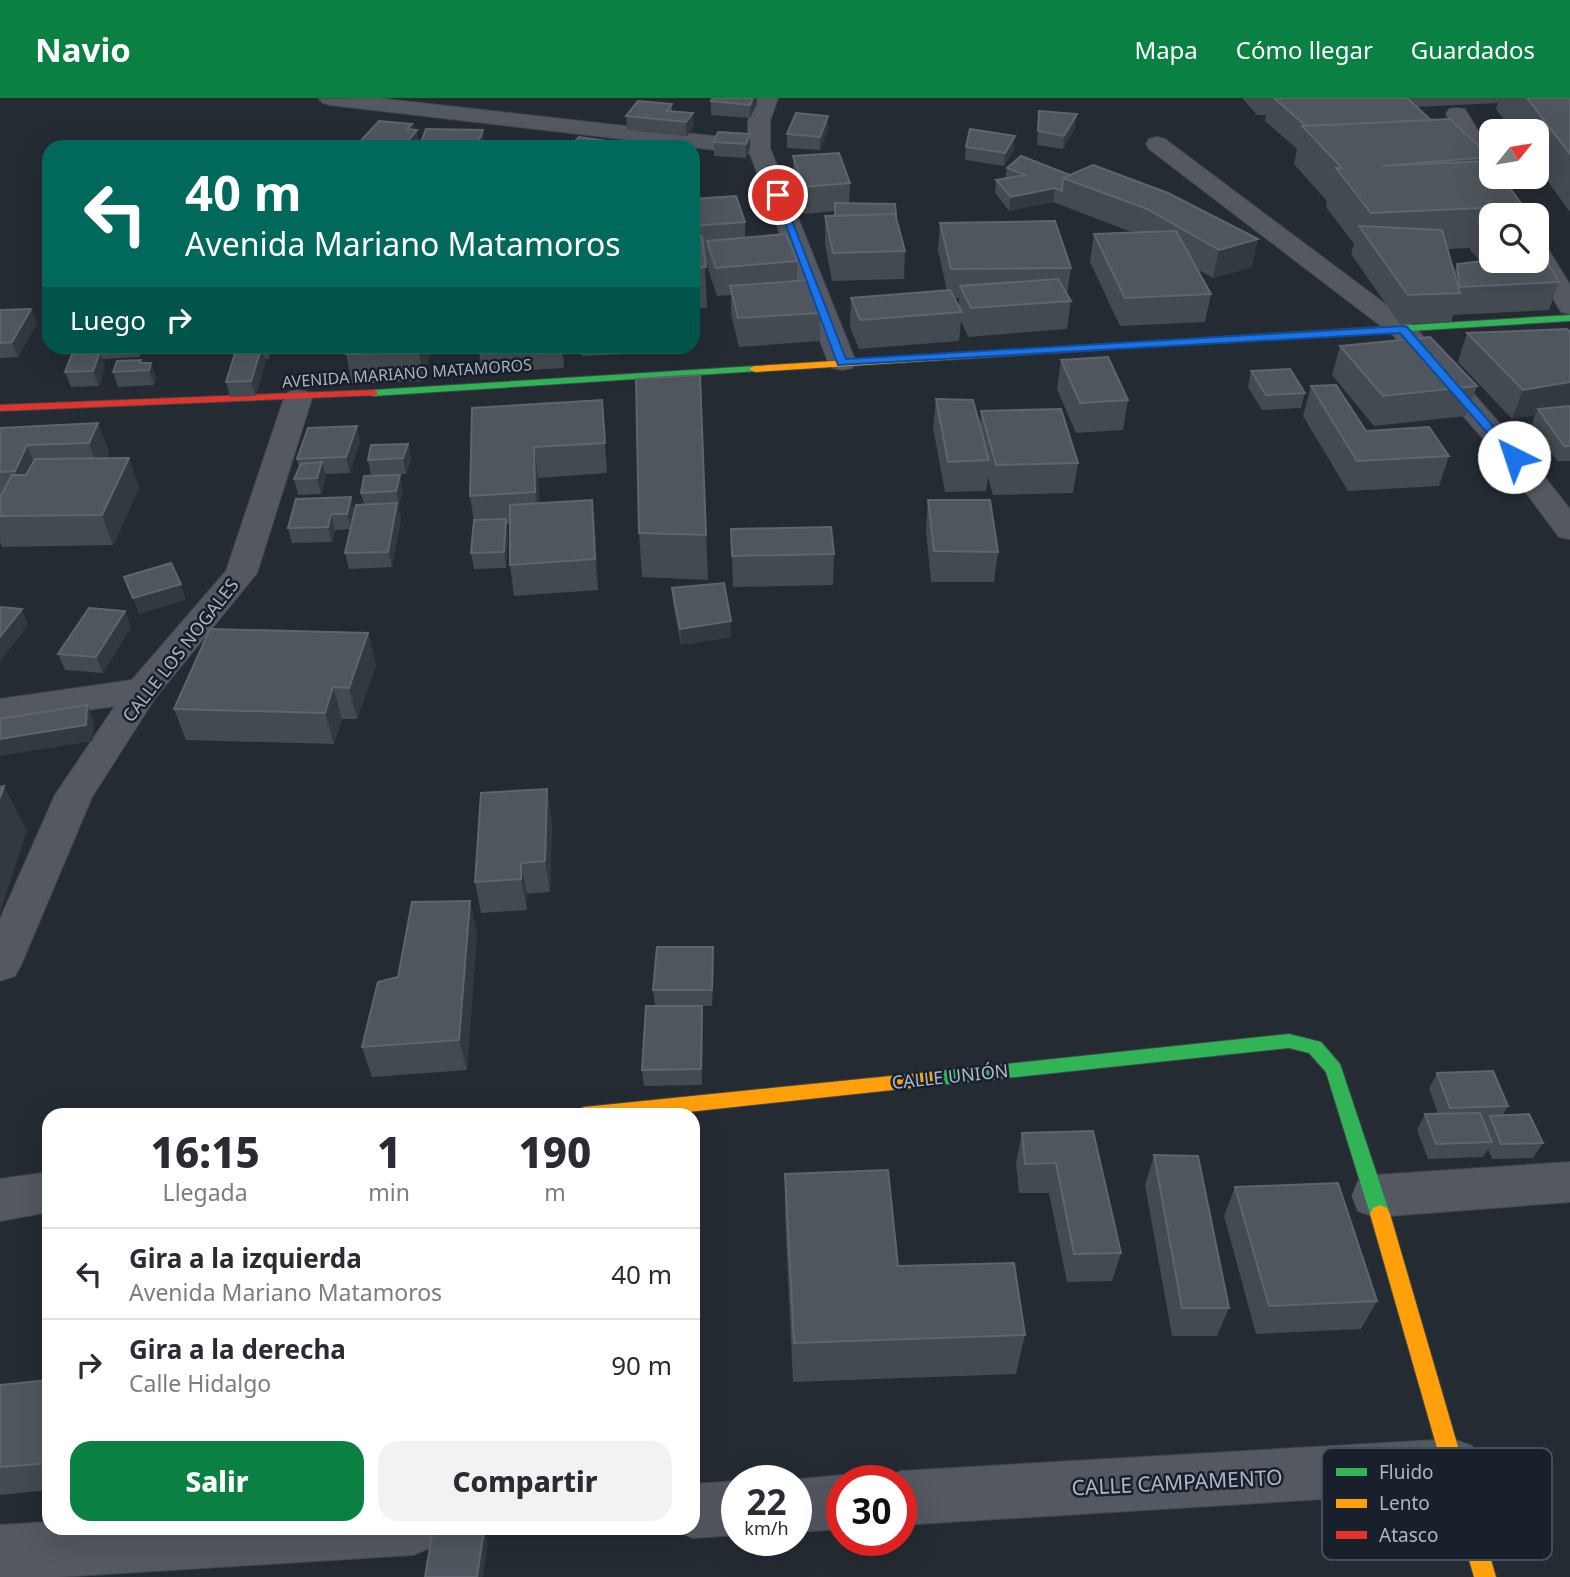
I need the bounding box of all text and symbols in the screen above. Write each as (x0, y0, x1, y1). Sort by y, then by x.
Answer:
text: Navio (35, 27, 131, 72)
text: Mapa (1134, 33, 1198, 66)
text: Cómo llegar (1236, 33, 1373, 66)
text: Guardados (1411, 33, 1535, 66)
north arrow (1479, 119, 1549, 189)
map controls (1479, 119, 1549, 273)
text: 40 m (185, 159, 302, 225)
pin (748, 165, 808, 225)
icon: left (70, 168, 161, 259)
icon: arrive (759, 176, 797, 214)
button: search (1479, 203, 1549, 273)
text: Avenida Mariano Matamoros (185, 222, 621, 265)
icon: right (160, 301, 198, 339)
text: Luego (70, 302, 146, 338)
street label: AVENIDA MARIANO MATAMOROS (281, 353, 533, 393)
position arrow (1477, 420, 1551, 494)
street label: CALLE LOS NOGALES (116, 573, 244, 727)
street label: CALLE UNIÓN (891, 1058, 1009, 1094)
text: 16:15 (151, 1123, 260, 1180)
text: 1 (377, 1123, 401, 1180)
text: 190 (519, 1123, 591, 1180)
text: Llegada (163, 1176, 248, 1208)
text: min (368, 1176, 410, 1208)
text: m (544, 1176, 566, 1208)
text: Gira a la izquierda (129, 1240, 362, 1276)
icon: left (70, 1255, 108, 1293)
text: 40 m (611, 1256, 672, 1292)
text: Avenida Mariano Matamoros (129, 1276, 442, 1308)
text: Gira a la derecha (129, 1331, 346, 1367)
icon: right (70, 1346, 108, 1384)
text: 90 m (611, 1347, 672, 1383)
text: Calle Hidalgo (129, 1367, 271, 1399)
button: Salir (70, 1441, 364, 1521)
button: Compartir (378, 1441, 672, 1521)
legend (1322, 1448, 1552, 1560)
text: Fluido (1379, 1459, 1434, 1485)
street label: CALLE CAMPAMENTO (1071, 1462, 1283, 1502)
speed limit sign: 30 (826, 1465, 917, 1556)
text: 22 (746, 1478, 787, 1525)
text: Lento (1379, 1490, 1430, 1516)
text: km/h (744, 1516, 789, 1540)
text: Atasco (1379, 1522, 1438, 1548)

